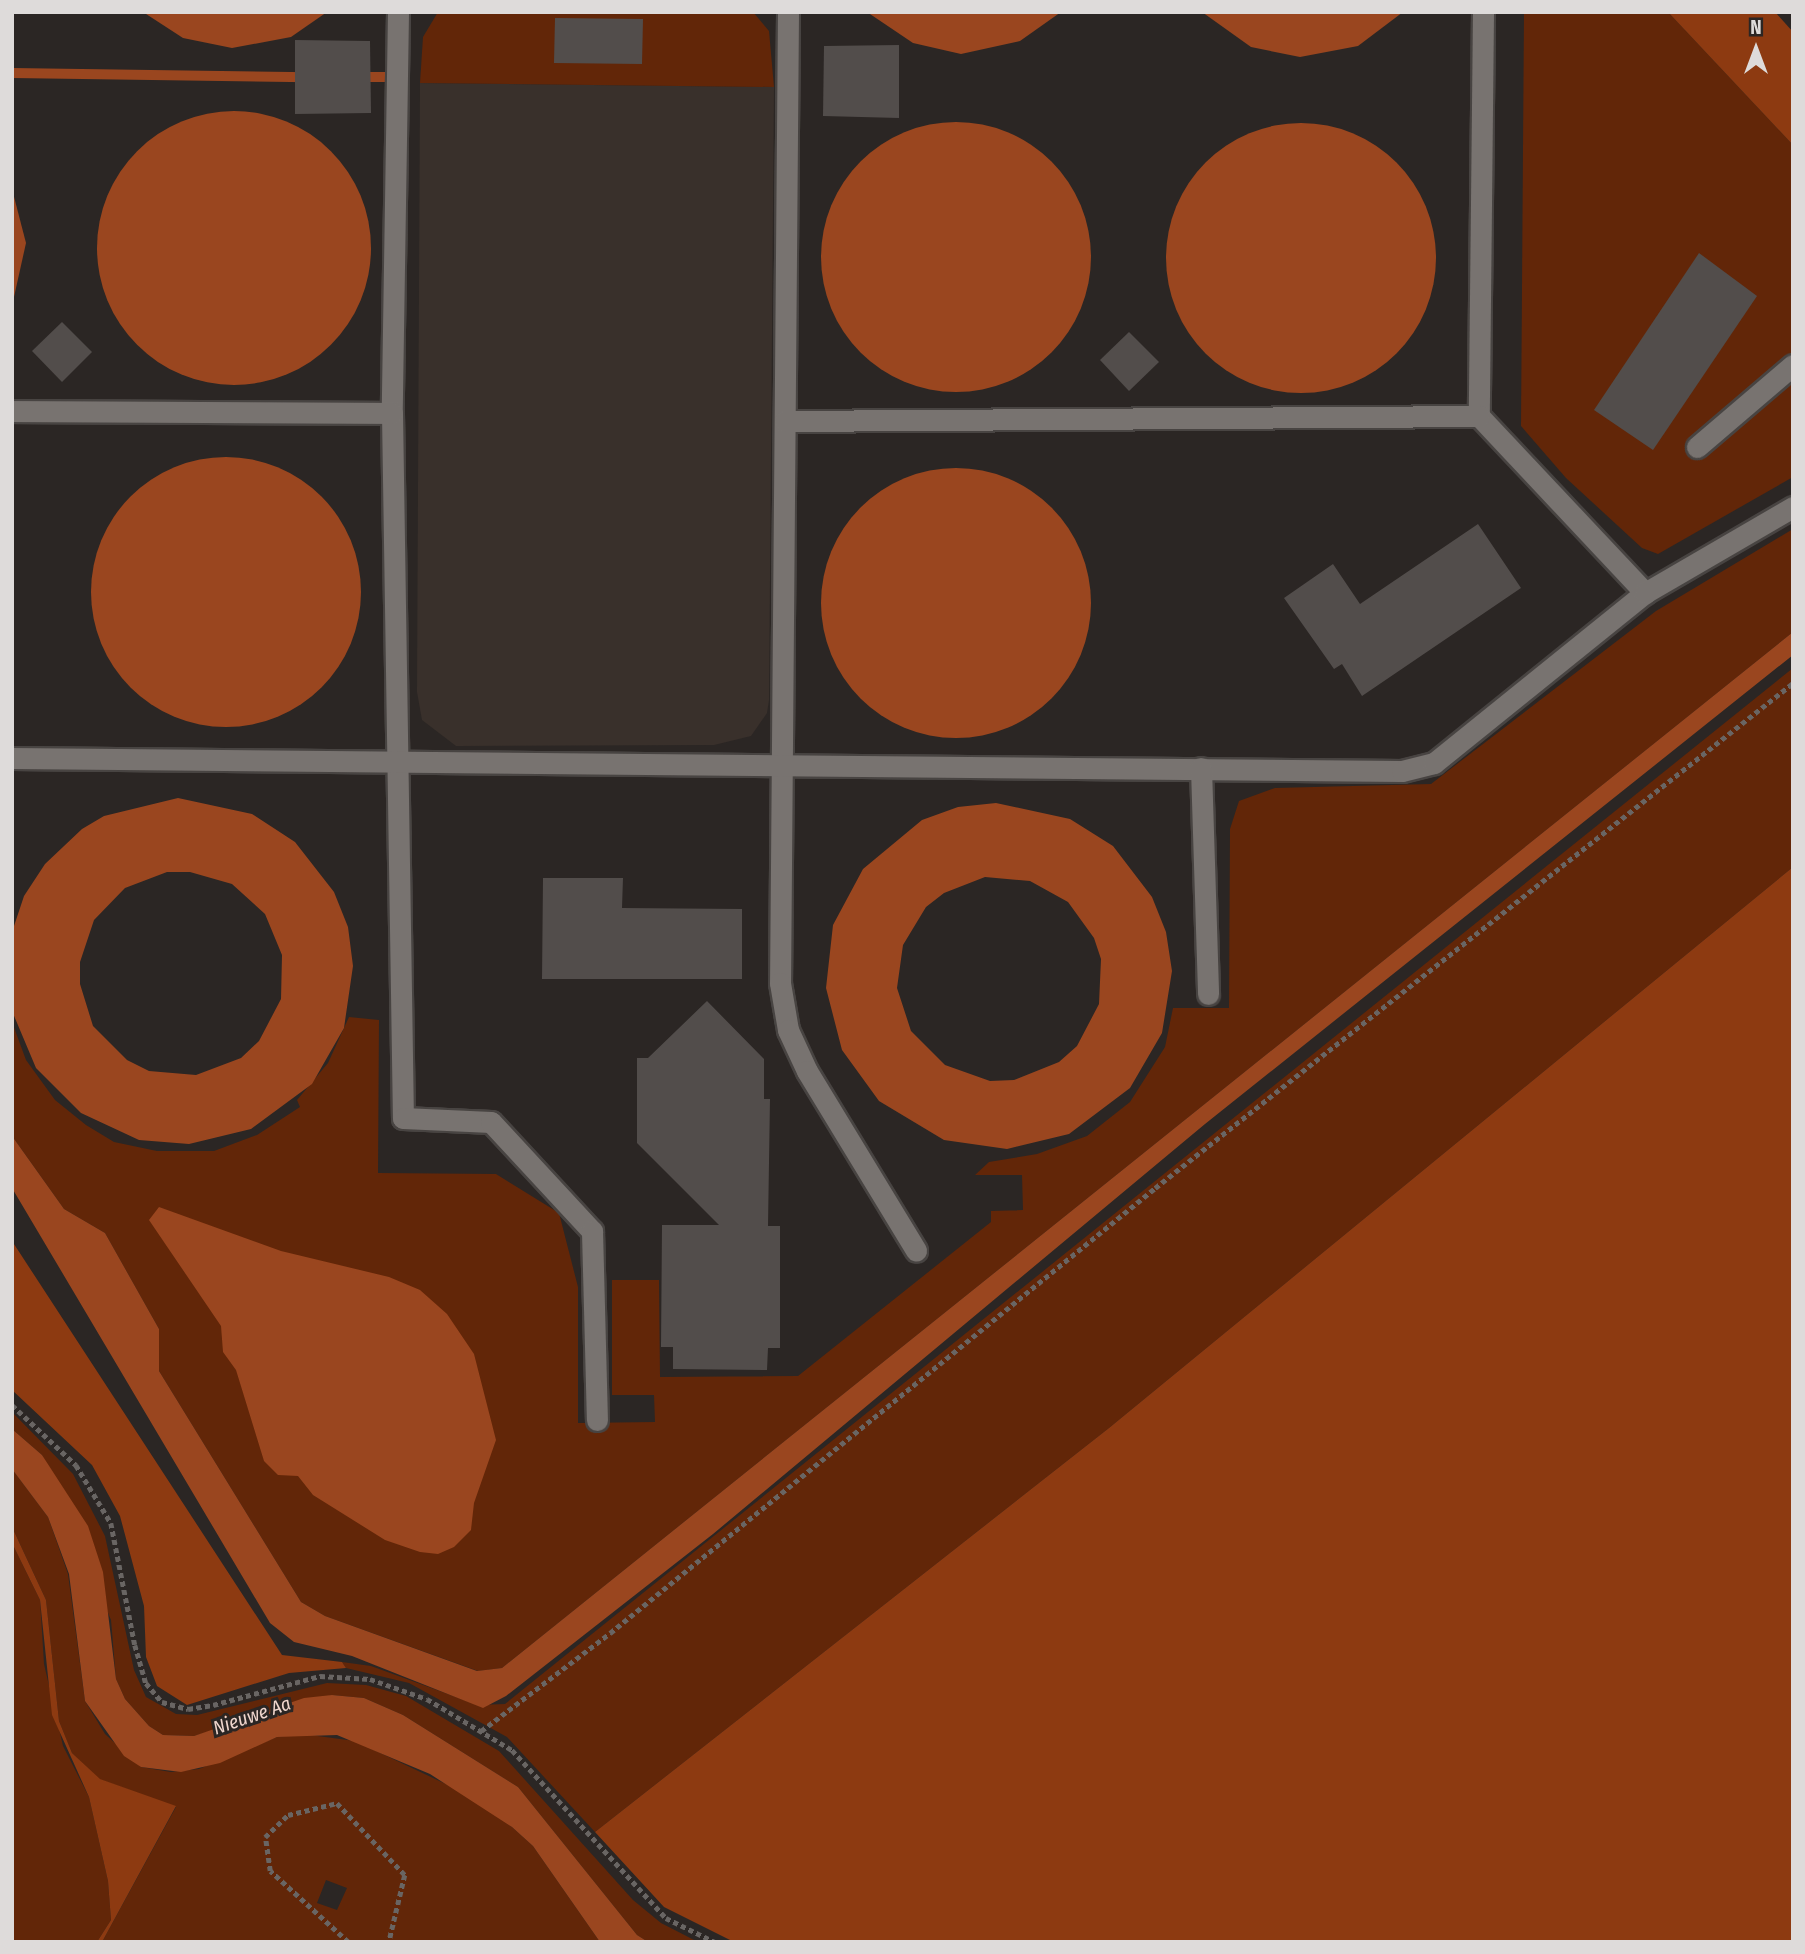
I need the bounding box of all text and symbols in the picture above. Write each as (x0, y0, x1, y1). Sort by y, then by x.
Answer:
north arrow (1721, 14, 1791, 84)
text: N (1750, 16, 1762, 39)
water label: Nieuwe Aa (210, 1692, 294, 1740)

